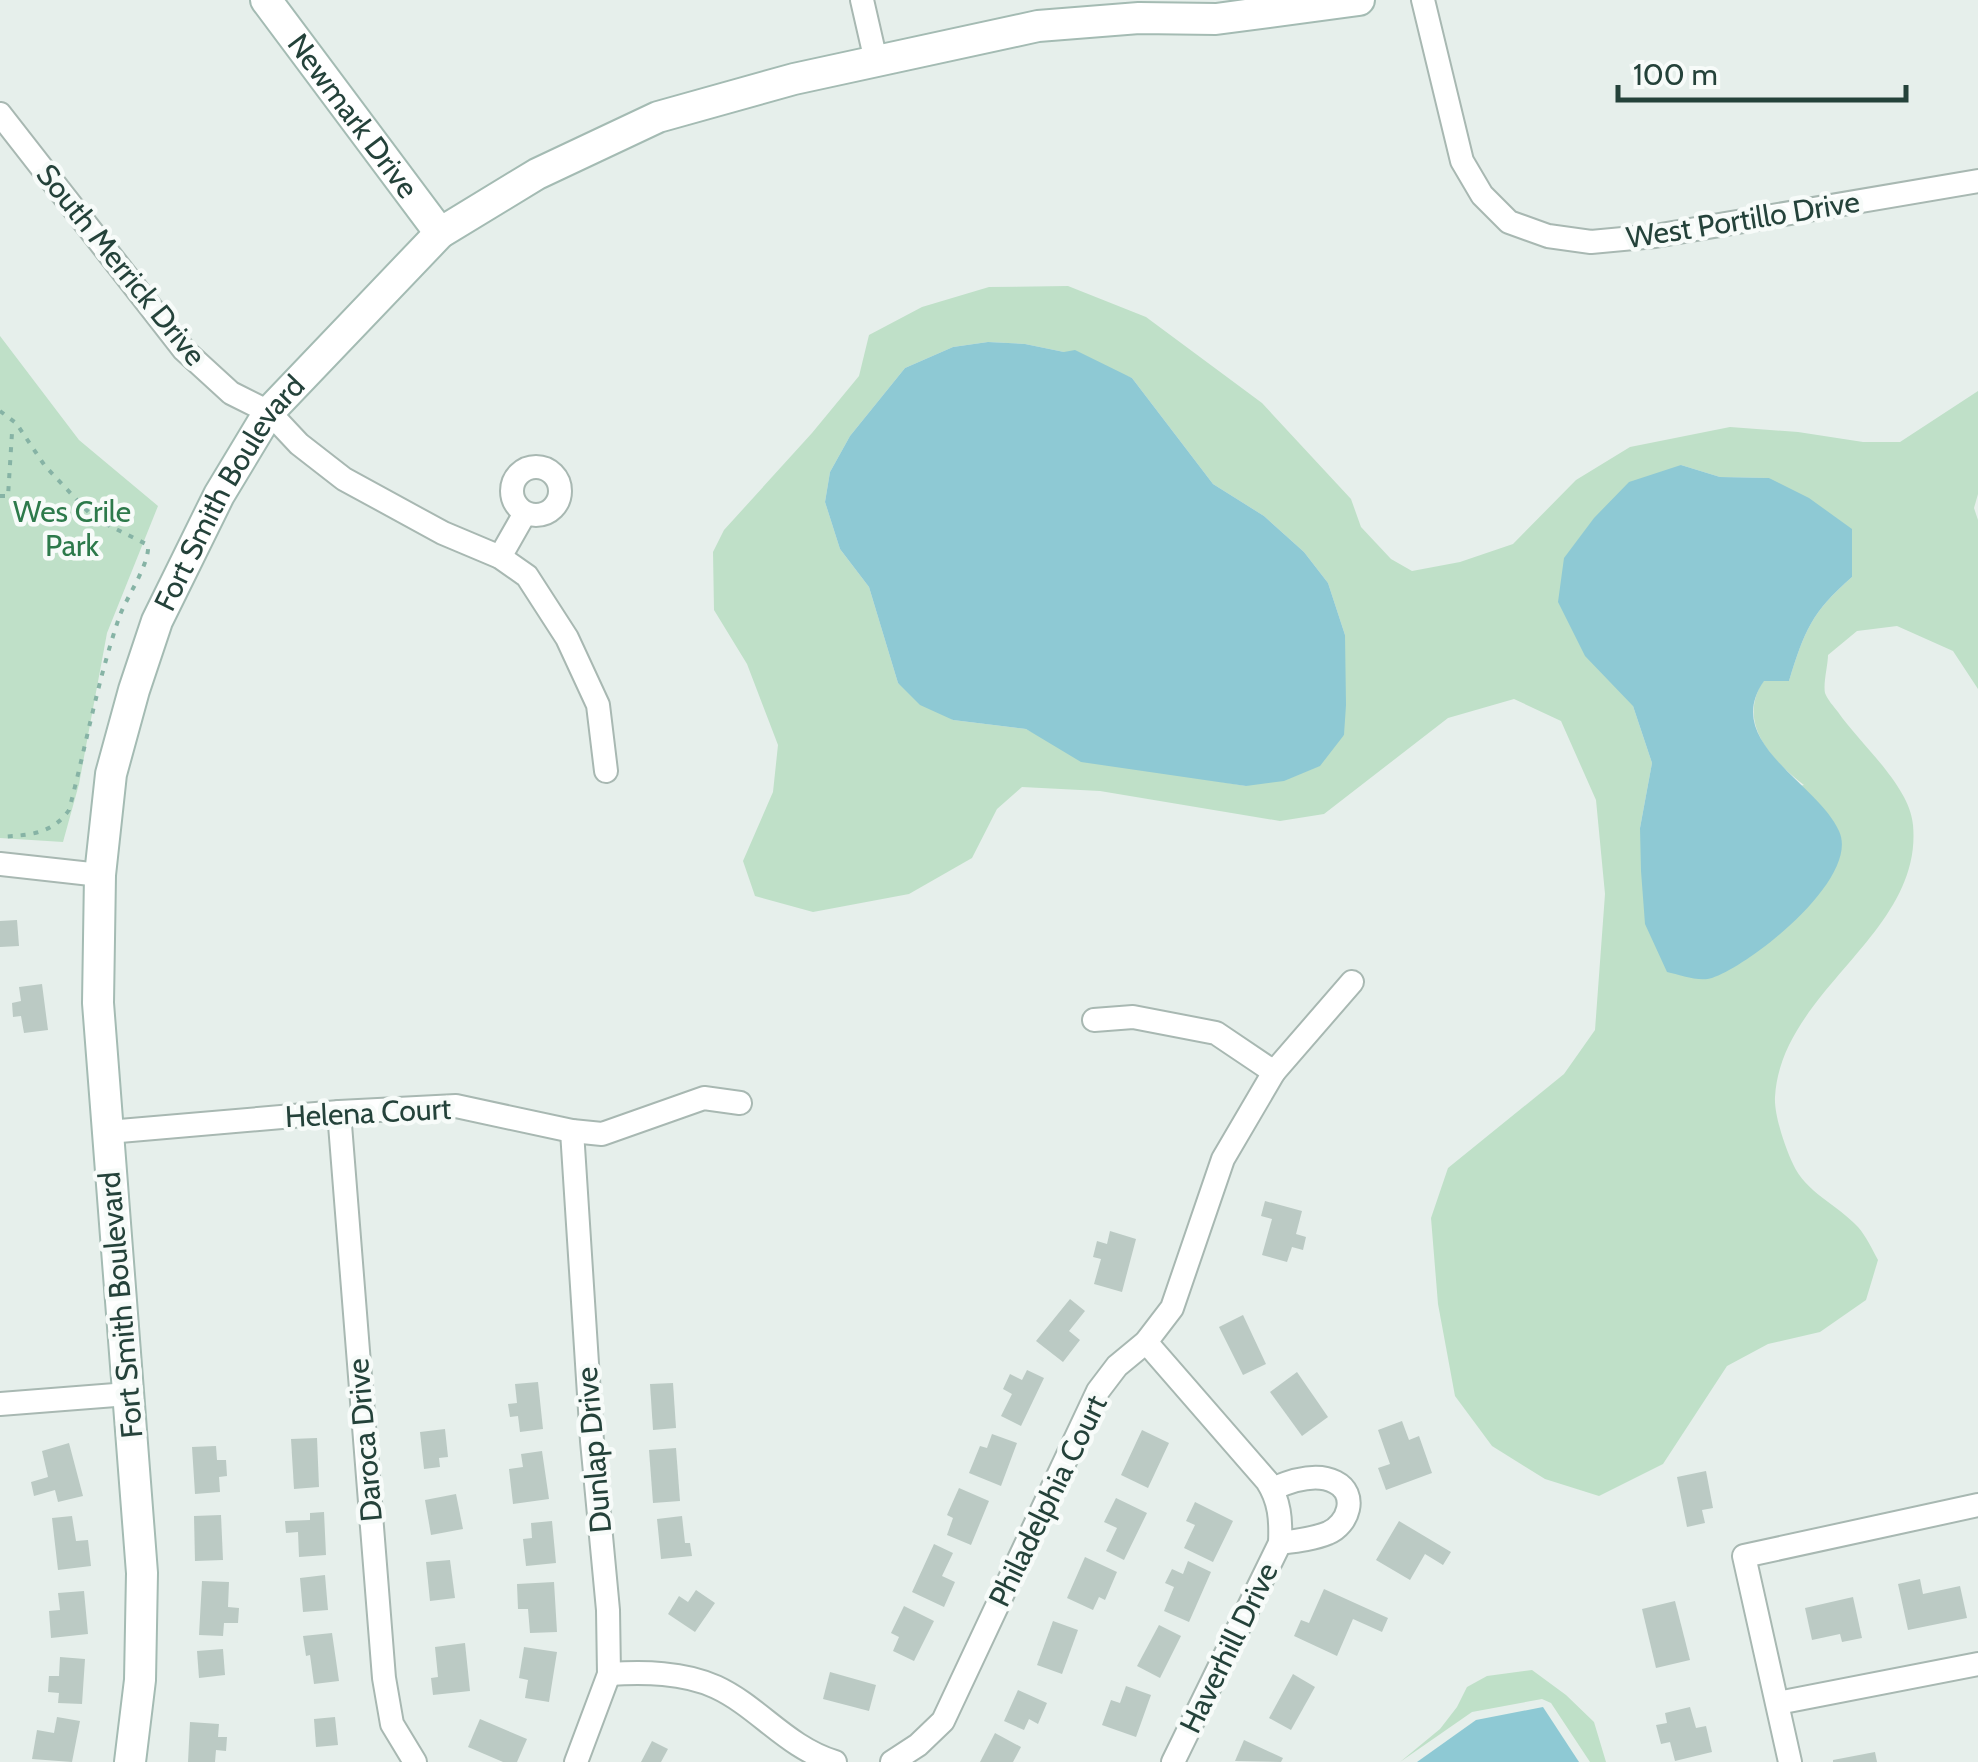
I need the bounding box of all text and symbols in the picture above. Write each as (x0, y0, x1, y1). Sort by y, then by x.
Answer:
street label: Newmark Drive (280, 26, 427, 205)
scale bar (1618, 40, 1906, 102)
text: 100 m (1633, 56, 1718, 93)
street label: South Merrick Drive (29, 156, 214, 373)
street label: West Portillo Drive (1624, 183, 1862, 256)
street label: Fort Smith Boulevard (146, 367, 312, 617)
park label: Wes Crile Park (13, 493, 131, 564)
street label: Helena Court (284, 1090, 452, 1135)
street label: Fort Smith Boulevard (90, 1170, 151, 1440)
street label: Daroca Drive (339, 1357, 390, 1523)
street label: Dunlap Drive (568, 1366, 619, 1535)
street label: Philadelphia Court (980, 1389, 1115, 1613)
street label: Haverhill Drive (1171, 1557, 1286, 1739)

